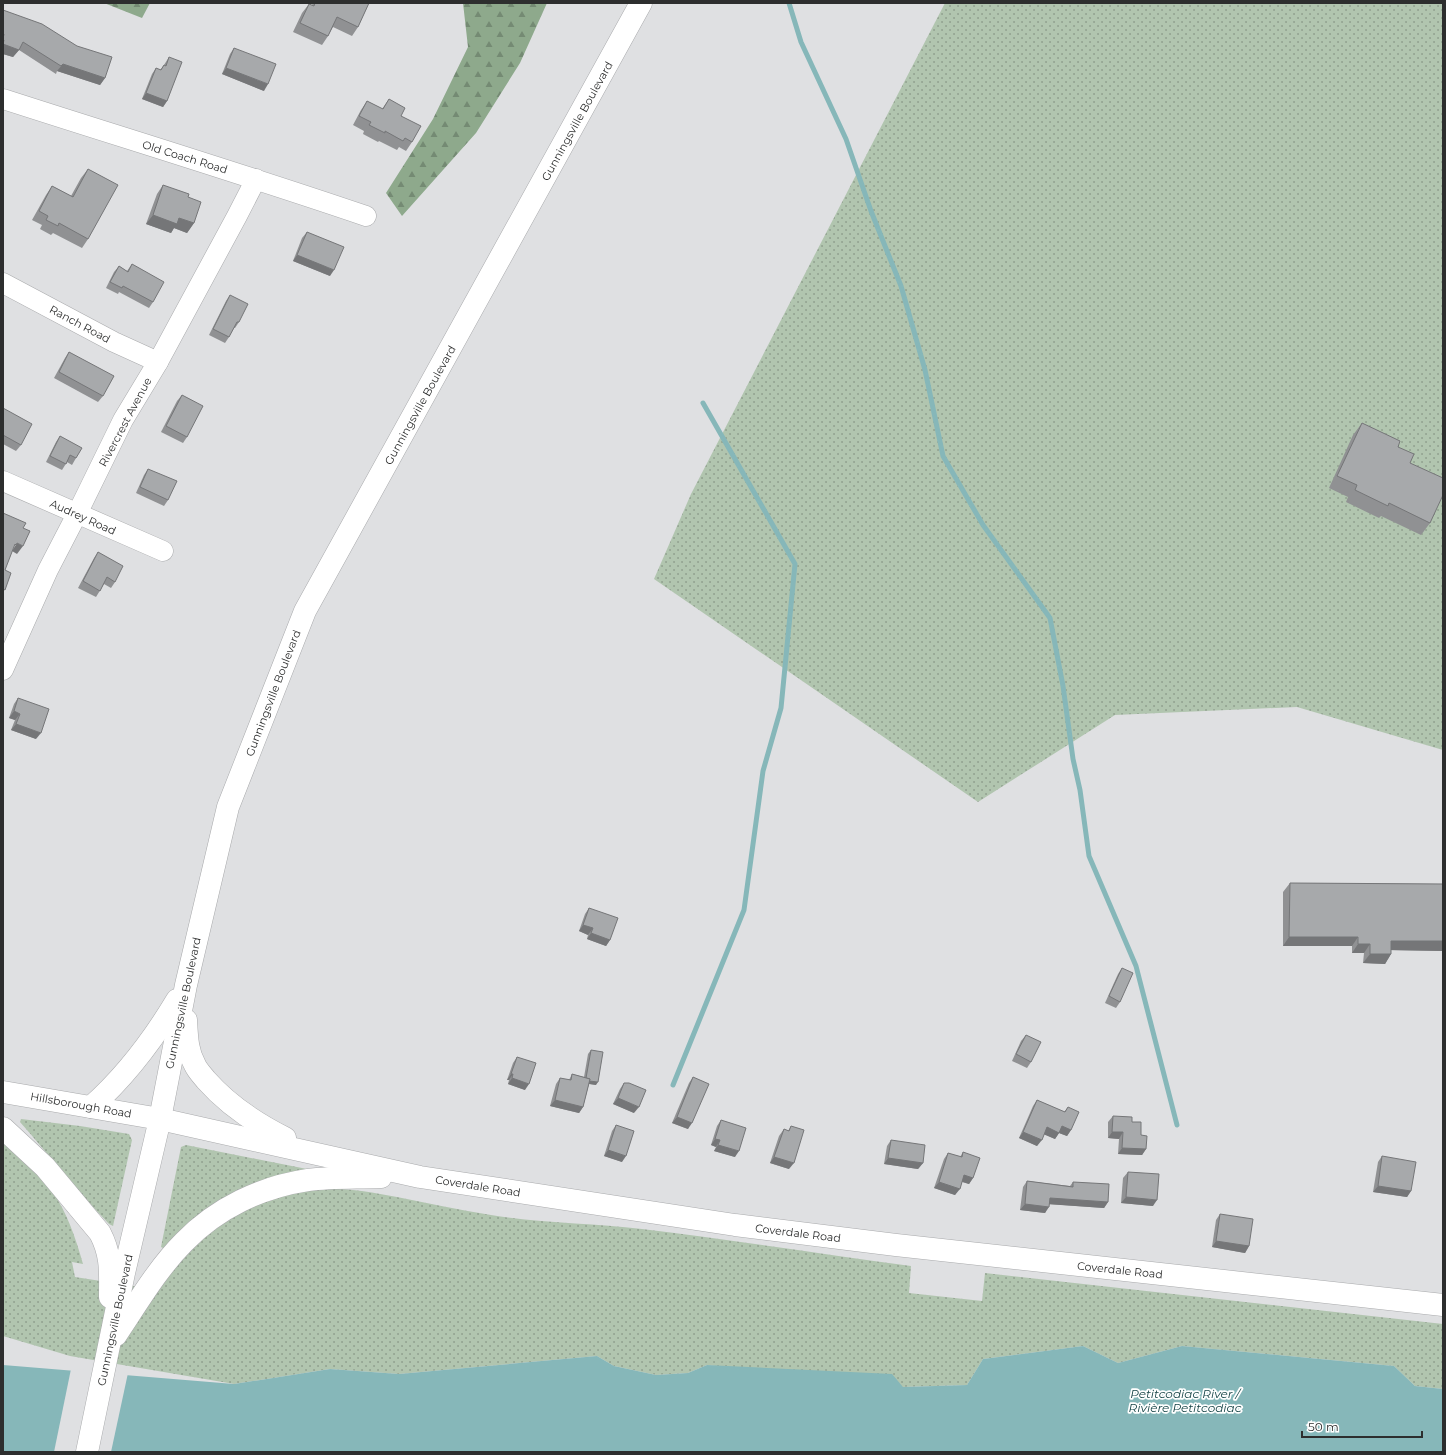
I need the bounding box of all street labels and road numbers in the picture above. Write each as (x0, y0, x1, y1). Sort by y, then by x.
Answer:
street label: Gunningsville Boulevard (538, 59, 616, 183)
street label: Old Coach Road (141, 137, 229, 177)
street label: Ranch Road (47, 302, 113, 346)
street label: Gunningsville Boulevard (381, 343, 459, 467)
street label: Rivercrest Avenue (96, 375, 155, 469)
street label: Audrey Road (48, 496, 118, 538)
street label: Gunningsville Boulevard (242, 628, 304, 758)
street label: Gunningsville Boulevard (162, 936, 204, 1070)
street label: Hillsborough Road (29, 1089, 133, 1121)
street label: Coverdale Road (434, 1172, 522, 1200)
street label: Coverdale Road (754, 1221, 842, 1245)
street label: Gunningsville Boulevard (94, 1253, 136, 1387)
street label: Coverdale Road (1076, 1259, 1164, 1281)

